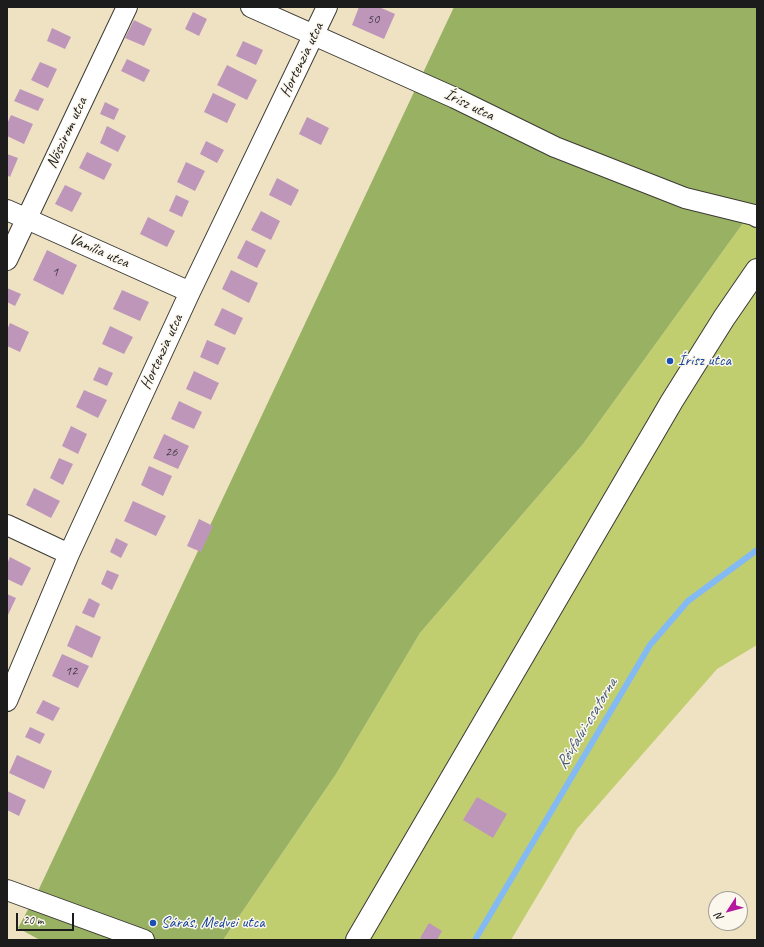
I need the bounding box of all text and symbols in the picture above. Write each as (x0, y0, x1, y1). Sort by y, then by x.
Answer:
house number: 50 (367, 11, 379, 27)
street label: Hortenzia utca (276, 20, 328, 100)
street label: Írisz utca (441, 85, 497, 125)
street label: Nőszirom utca (42, 94, 92, 172)
street label: Vanília utca (66, 229, 132, 273)
house number: 1 (52, 264, 58, 280)
street label: Hortenzia utca (136, 312, 188, 392)
place label: Írisz utca (678, 351, 731, 371)
marker: Írisz utca (665, 356, 675, 366)
house number: 26 (165, 444, 177, 460)
house number: 12 (65, 663, 77, 679)
water label: Révfalui-csatorna (552, 675, 622, 773)
north arrow (708, 891, 748, 931)
scale bar (18, 905, 76, 931)
text: N (711, 911, 727, 924)
text: 20 m (23, 912, 43, 928)
place label: Sárás, Medvei utca (161, 913, 265, 933)
marker: Sárás, Medvei utca (148, 918, 158, 928)

